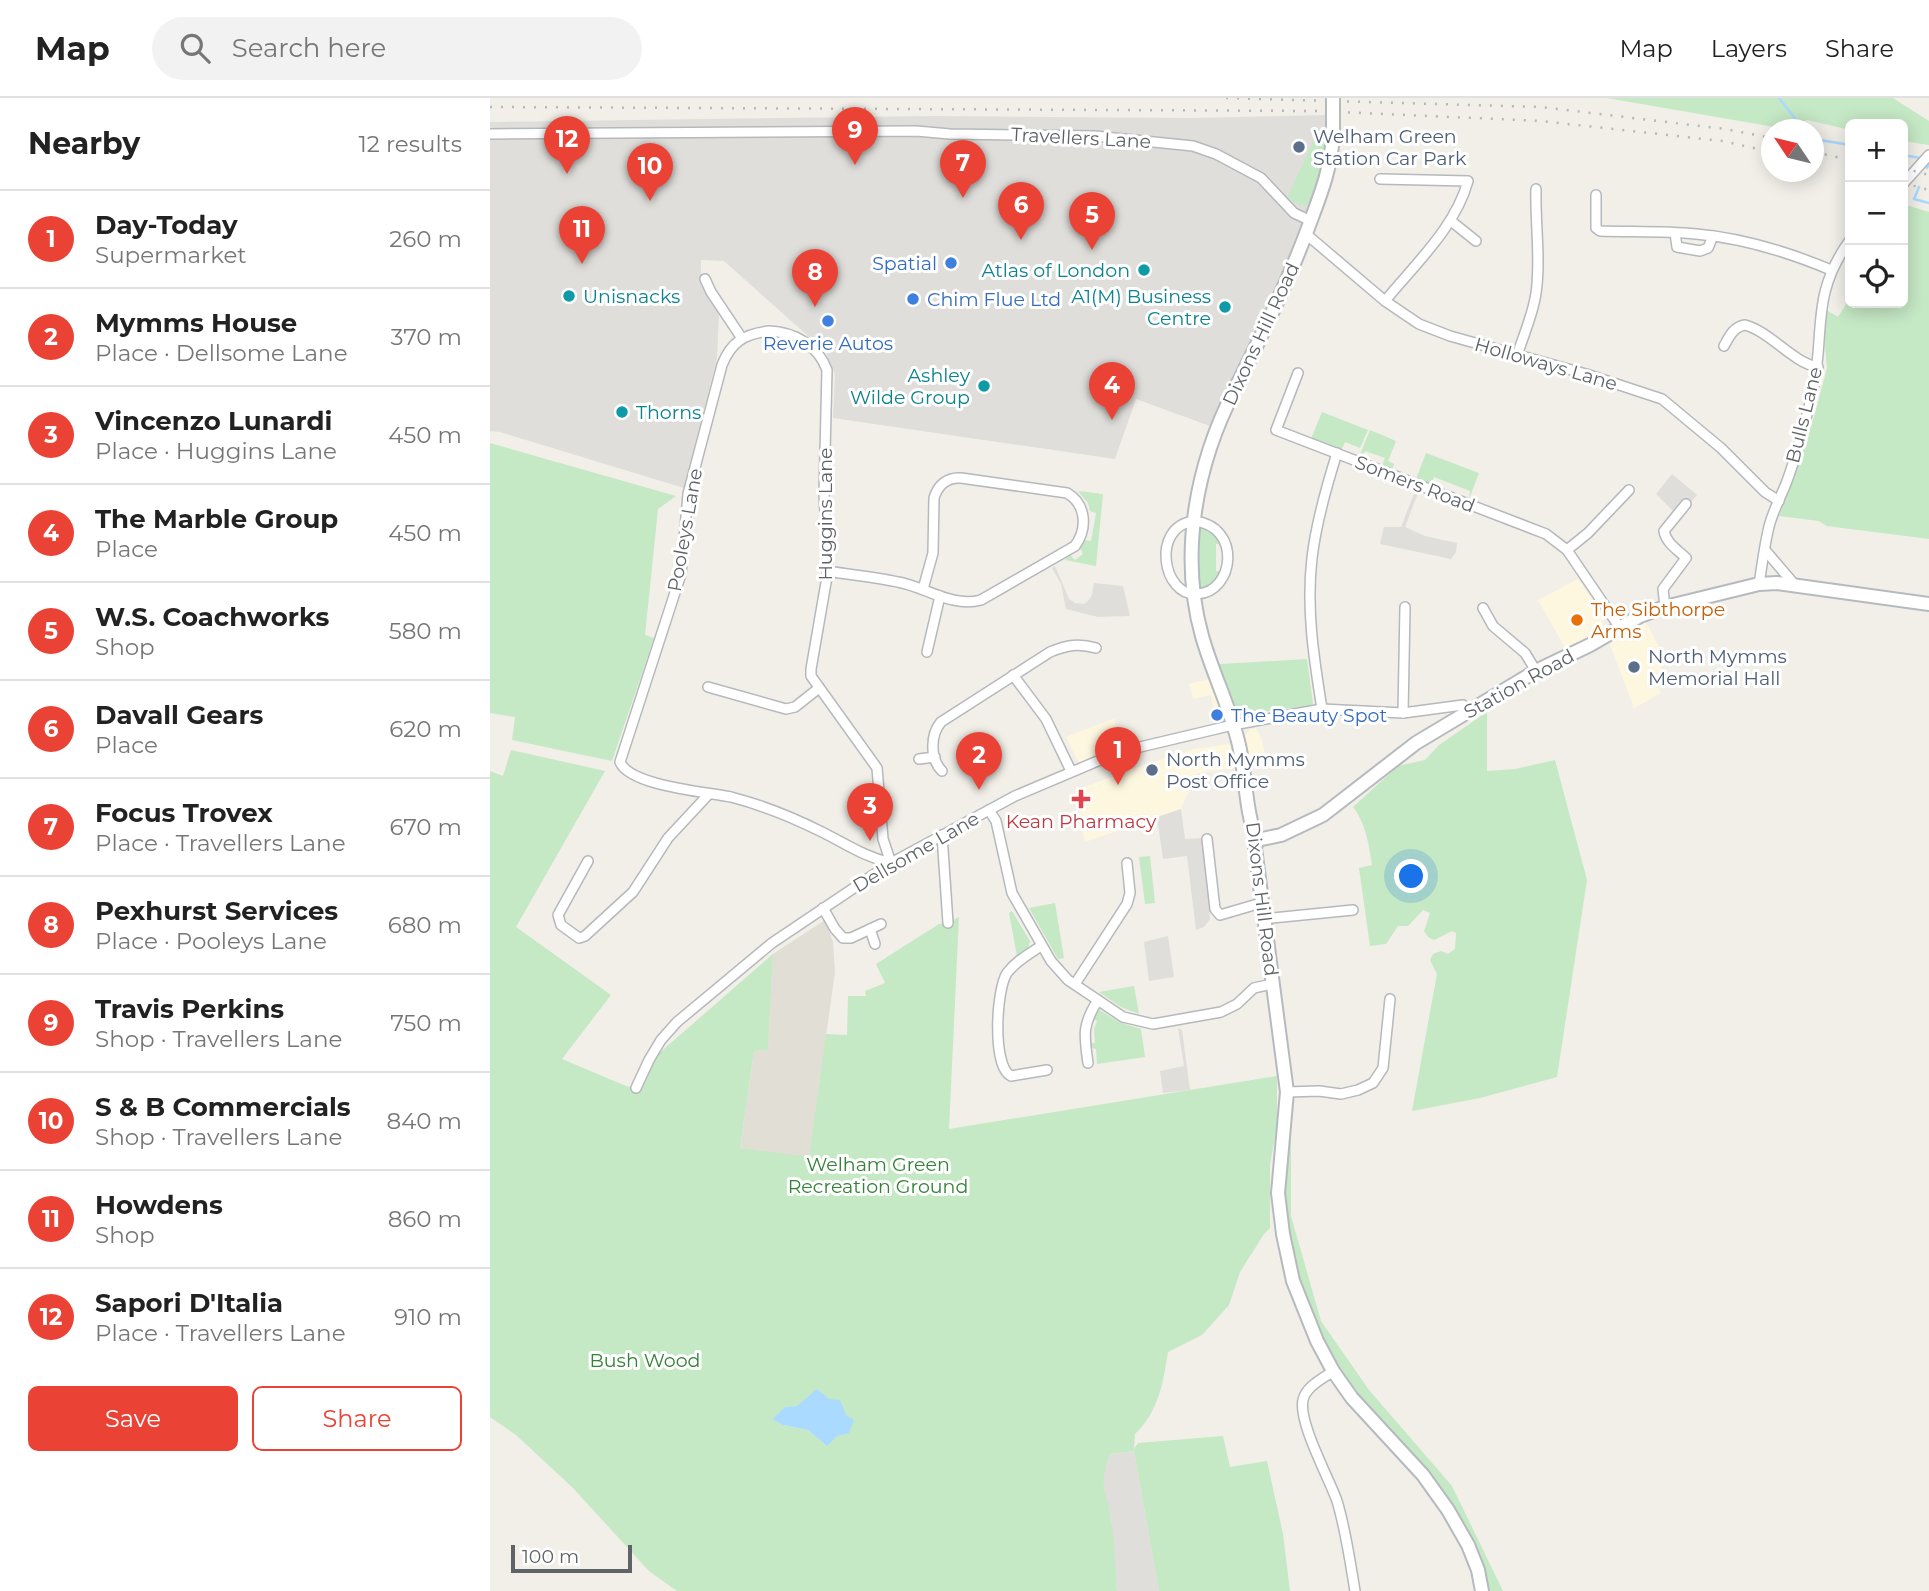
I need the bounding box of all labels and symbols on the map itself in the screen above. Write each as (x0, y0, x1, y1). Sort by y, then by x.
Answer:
pin: 9 (832, 107, 878, 165)
pin: 12 (544, 116, 590, 174)
north arrow (1761, 119, 1824, 182)
street label: Travellers Lane (1010, 123, 1152, 153)
place label: Welham Green Station Car Park (1313, 125, 1467, 170)
marker: Welham Green Station Car Park (1291, 139, 1307, 155)
pin: 7 (940, 140, 986, 198)
pin: 10 (627, 143, 673, 201)
pin: 6 (998, 182, 1044, 240)
pin: 5 (1069, 192, 1115, 250)
pin: 11 (559, 206, 605, 264)
pin: 8 (792, 249, 838, 307)
place label: Spatial (872, 252, 937, 275)
marker: Spatial (943, 255, 959, 271)
place label: Atlas of London (981, 259, 1130, 282)
street label: Dixons Hill Road (1218, 259, 1304, 409)
marker: Atlas of London (1136, 262, 1152, 278)
place label: Unisnacks (583, 285, 680, 308)
place label: A1(M) Business Centre (1071, 285, 1211, 330)
marker: Unisnacks (561, 288, 577, 304)
place label: Chim Flue Ltd (927, 288, 1061, 311)
marker: Chim Flue Ltd (905, 291, 921, 307)
marker: A1(M) Business Centre (1217, 299, 1233, 315)
marker: Reverie Autos (820, 313, 836, 329)
place label: Reverie Autos (763, 332, 893, 355)
street label: Holloways Lane (1472, 333, 1620, 395)
pin: 4 (1089, 362, 1135, 420)
place label: Ashley Wilde Group (850, 364, 971, 409)
street label: Bulls Lane (1781, 365, 1827, 465)
marker: Ashley Wilde Group (976, 378, 992, 394)
place label: Thorns (636, 401, 701, 424)
marker: Thorns (614, 404, 630, 420)
street label: Huggins Lane (814, 447, 837, 581)
street label: Somers Road (1352, 451, 1478, 517)
street label: Pooleys Lane (663, 467, 707, 593)
place label: The Sibthorpe Arms (1591, 598, 1725, 643)
marker: The Sibthorpe Arms (1569, 612, 1585, 628)
street label: Station Road (1460, 644, 1578, 724)
place label: North Mymms Memorial Hall (1648, 645, 1787, 690)
marker: North Mymms Memorial Hall (1626, 659, 1642, 675)
place label: The Beauty Spot (1231, 704, 1387, 727)
marker: The Beauty Spot (1209, 707, 1225, 723)
pin: 1 (1095, 727, 1141, 785)
pin: 2 (956, 732, 1002, 790)
place label: North Mymms Post Office (1166, 748, 1305, 793)
marker: North Mymms Post Office (1144, 762, 1160, 778)
pin: 3 (847, 783, 893, 841)
marker: Kean Pharmacy (1073, 791, 1089, 807)
street label: Dellsome Lane (849, 807, 983, 897)
place label: Kean Pharmacy (1006, 810, 1157, 833)
street label: Dixons Hill Road (1241, 821, 1283, 977)
your location (1394, 859, 1428, 893)
park label: Welham Green Recreation Ground (788, 1153, 968, 1198)
park label: Bush Wood (590, 1349, 700, 1372)
scale bar (511, 1542, 632, 1574)

